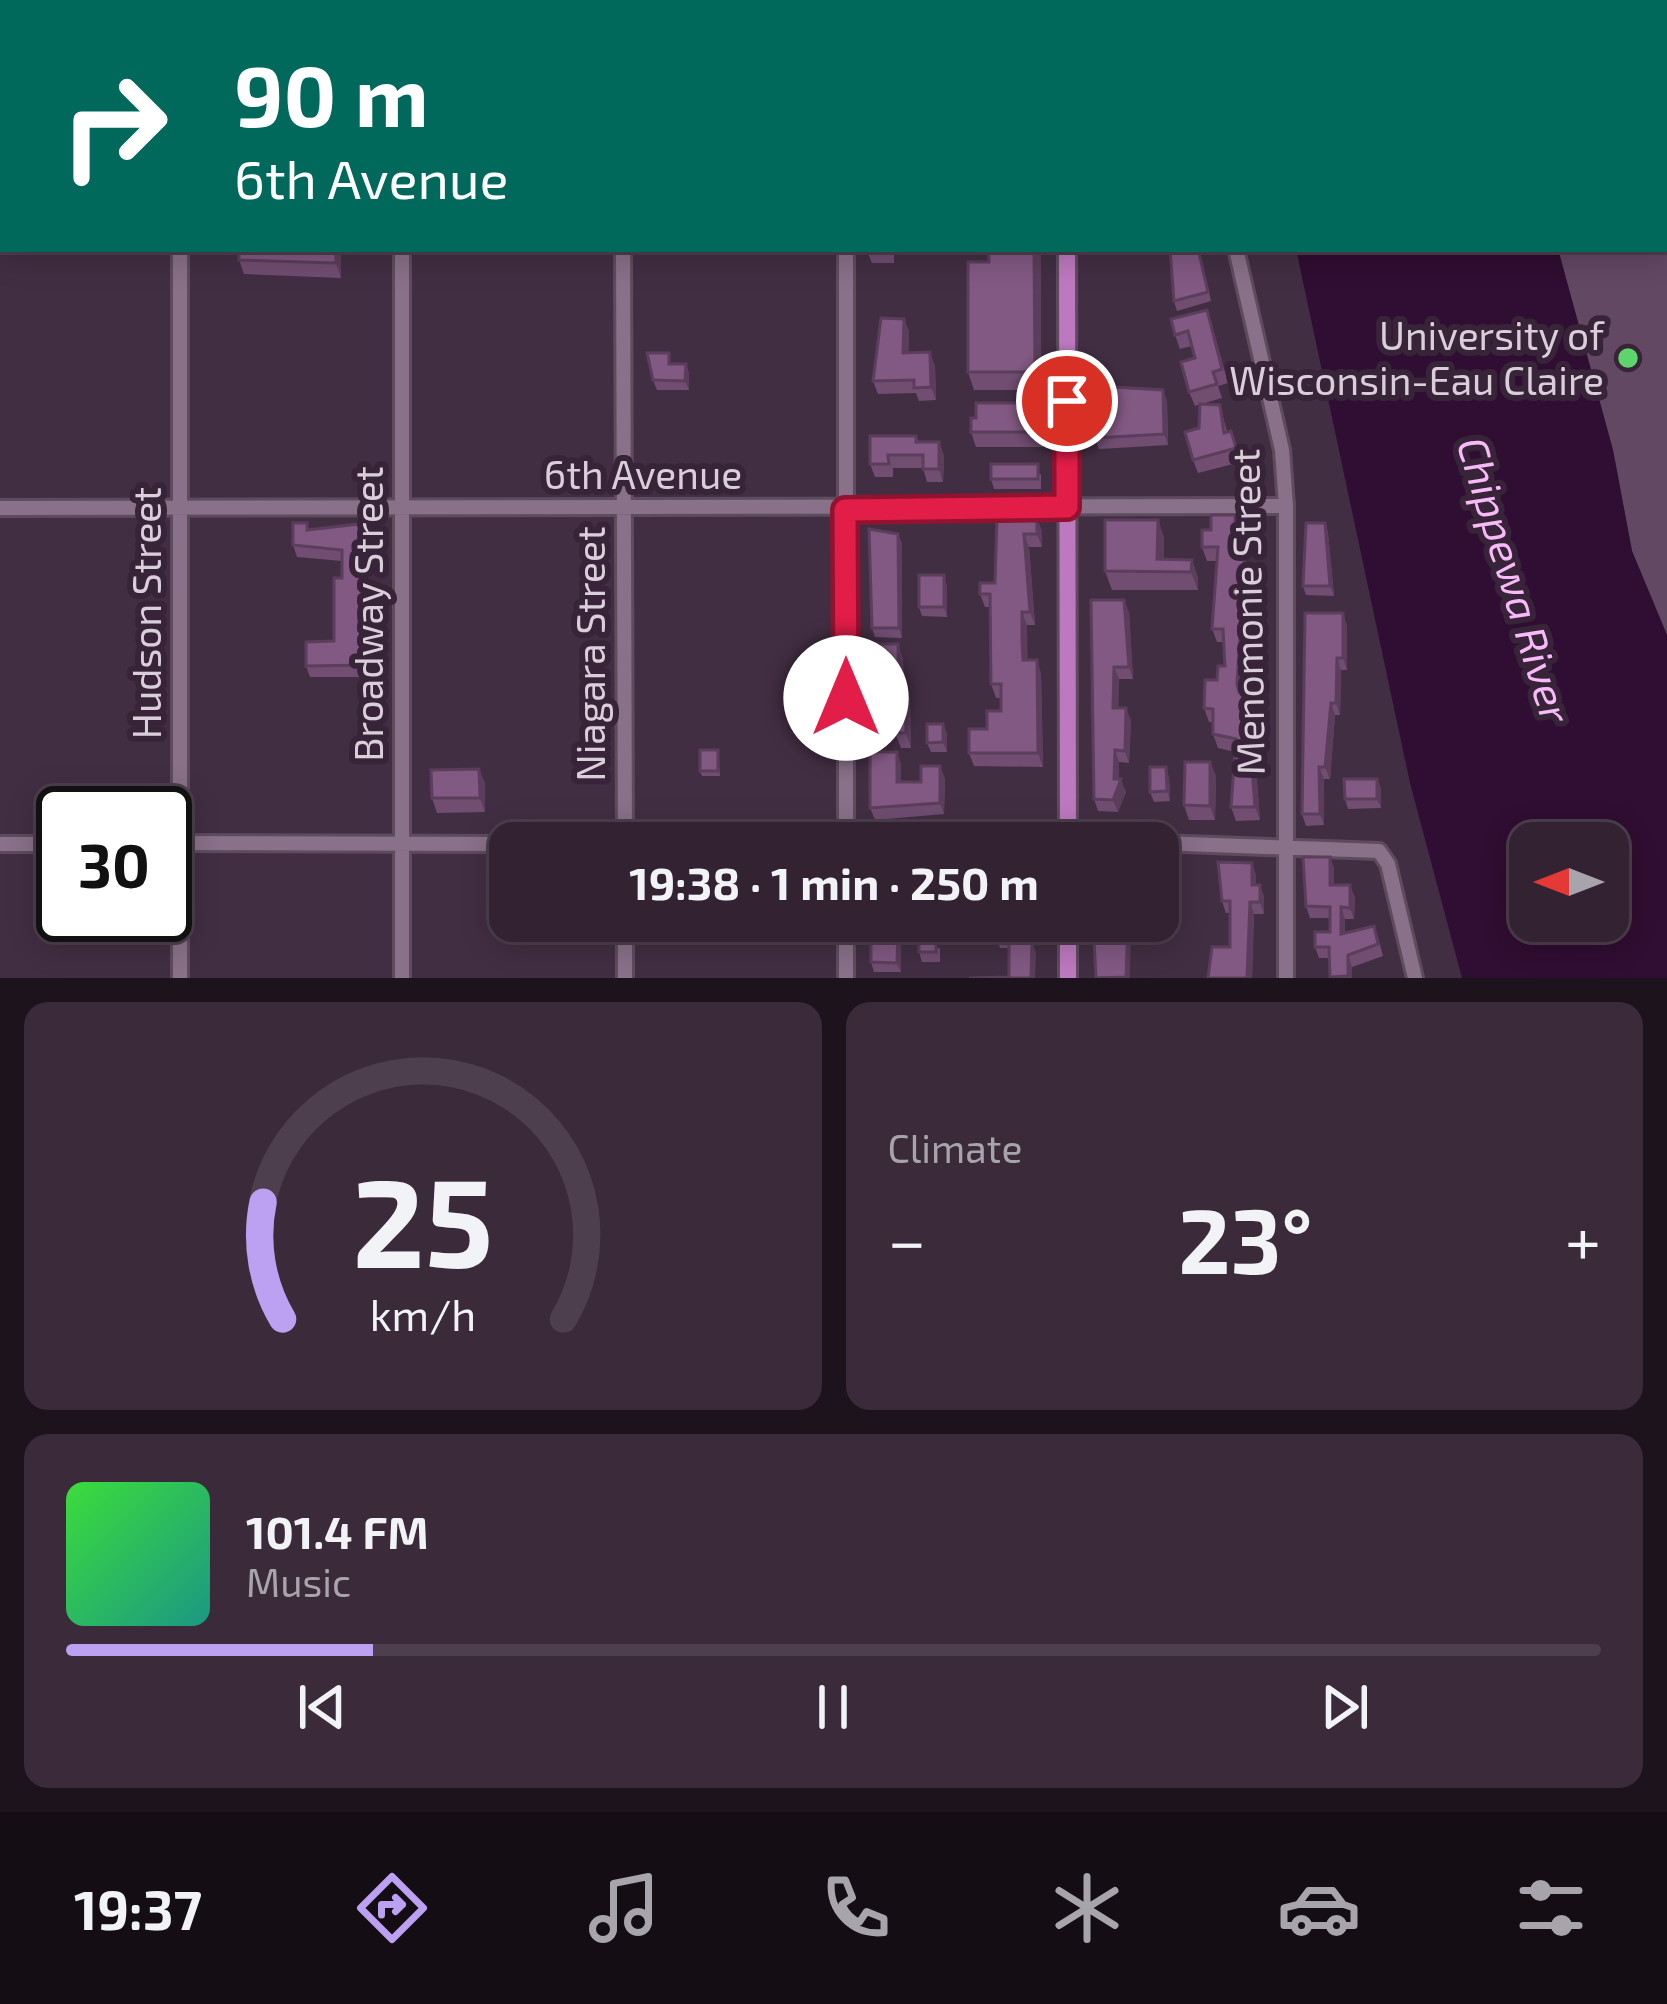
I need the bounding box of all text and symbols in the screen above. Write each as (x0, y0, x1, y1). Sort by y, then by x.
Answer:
text: 90 m (234, 43, 429, 144)
icon: right (36, 48, 192, 204)
text: 6th Avenue (234, 145, 509, 210)
place label: University of Wisconsin-Eau Claire (1229, 311, 1605, 403)
marker: University of Wisconsin-Eau Claire (1615, 345, 1641, 371)
pin (1016, 350, 1118, 452)
icon: arrive (1034, 368, 1100, 434)
water label: Chippewa River (1448, 430, 1583, 730)
street label: Menomonie Street (1220, 448, 1273, 776)
street label: 6th Avenue (544, 450, 742, 497)
street label: Broadway Street (344, 466, 391, 762)
street label: Hudson Street (122, 487, 169, 739)
street label: Niagara Street (566, 526, 613, 782)
position arrow (783, 635, 909, 761)
speed limit sign: 30 (36, 786, 192, 942)
north arrow (1509, 822, 1629, 942)
map controls (1509, 822, 1629, 942)
text: 19:38 · 1 min · 250 m (629, 855, 1039, 909)
text: Climate (888, 1124, 1022, 1171)
text: 25 (352, 1143, 493, 1293)
text: 23° (1178, 1184, 1313, 1292)
text: − (888, 1199, 926, 1278)
text: + (1565, 1199, 1601, 1278)
text: km/h (369, 1288, 476, 1340)
text: 101.4 FM (246, 1504, 429, 1558)
text: Music (246, 1558, 351, 1605)
icon: previous (289, 1674, 355, 1740)
icon: pause (800, 1674, 866, 1740)
icon: next (1312, 1674, 1378, 1740)
icon: directions (350, 1866, 434, 1950)
icon: music (582, 1866, 666, 1950)
icon: phone (814, 1866, 898, 1950)
icon: climate (1045, 1866, 1129, 1950)
icon: car (1277, 1866, 1361, 1950)
icon: filters (1509, 1866, 1593, 1950)
text: 19:37 (74, 1876, 202, 1941)

